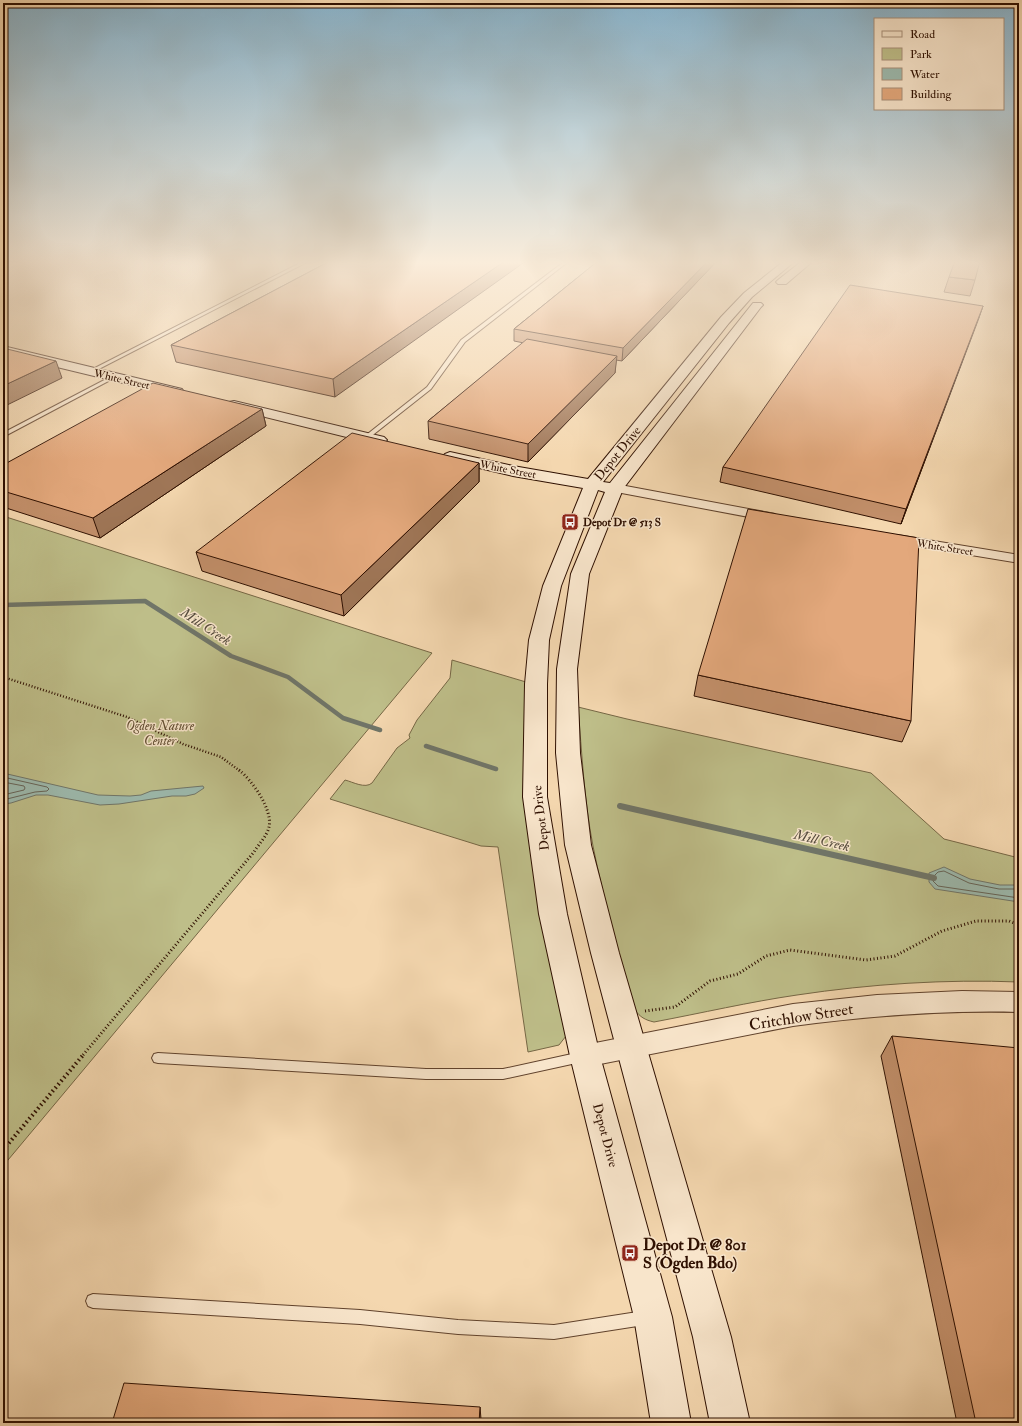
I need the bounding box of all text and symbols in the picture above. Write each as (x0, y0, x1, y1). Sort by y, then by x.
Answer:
legend (874, 18, 1004, 110)
text: Road (910, 27, 935, 42)
text: Park (910, 47, 932, 62)
text: Water (909, 67, 940, 82)
text: Building (910, 87, 953, 102)
street label: White Street (92, 367, 152, 392)
street label: Depot Drive (591, 423, 646, 485)
street label: White Street (478, 457, 538, 481)
bus stop icon: Depot Dr @ 513 S (560, 512, 580, 532)
place label: Depot Dr @ 513 S (583, 516, 661, 530)
street label: White Street (915, 536, 974, 558)
water label: Mill Creek (177, 603, 234, 649)
park label: Ogden Nature Center (126, 718, 195, 749)
street label: Depot Drive (529, 784, 554, 851)
water label: Mill Creek (791, 826, 852, 855)
street label: Critchlow Street (748, 999, 855, 1035)
street label: Depot Drive (588, 1102, 621, 1170)
place label: Depot Dr @ 801 S (Ogden Bdo) (643, 1235, 747, 1274)
bus stop icon: Depot Dr @ 801 S (Ogden Bdo) (620, 1243, 640, 1263)

